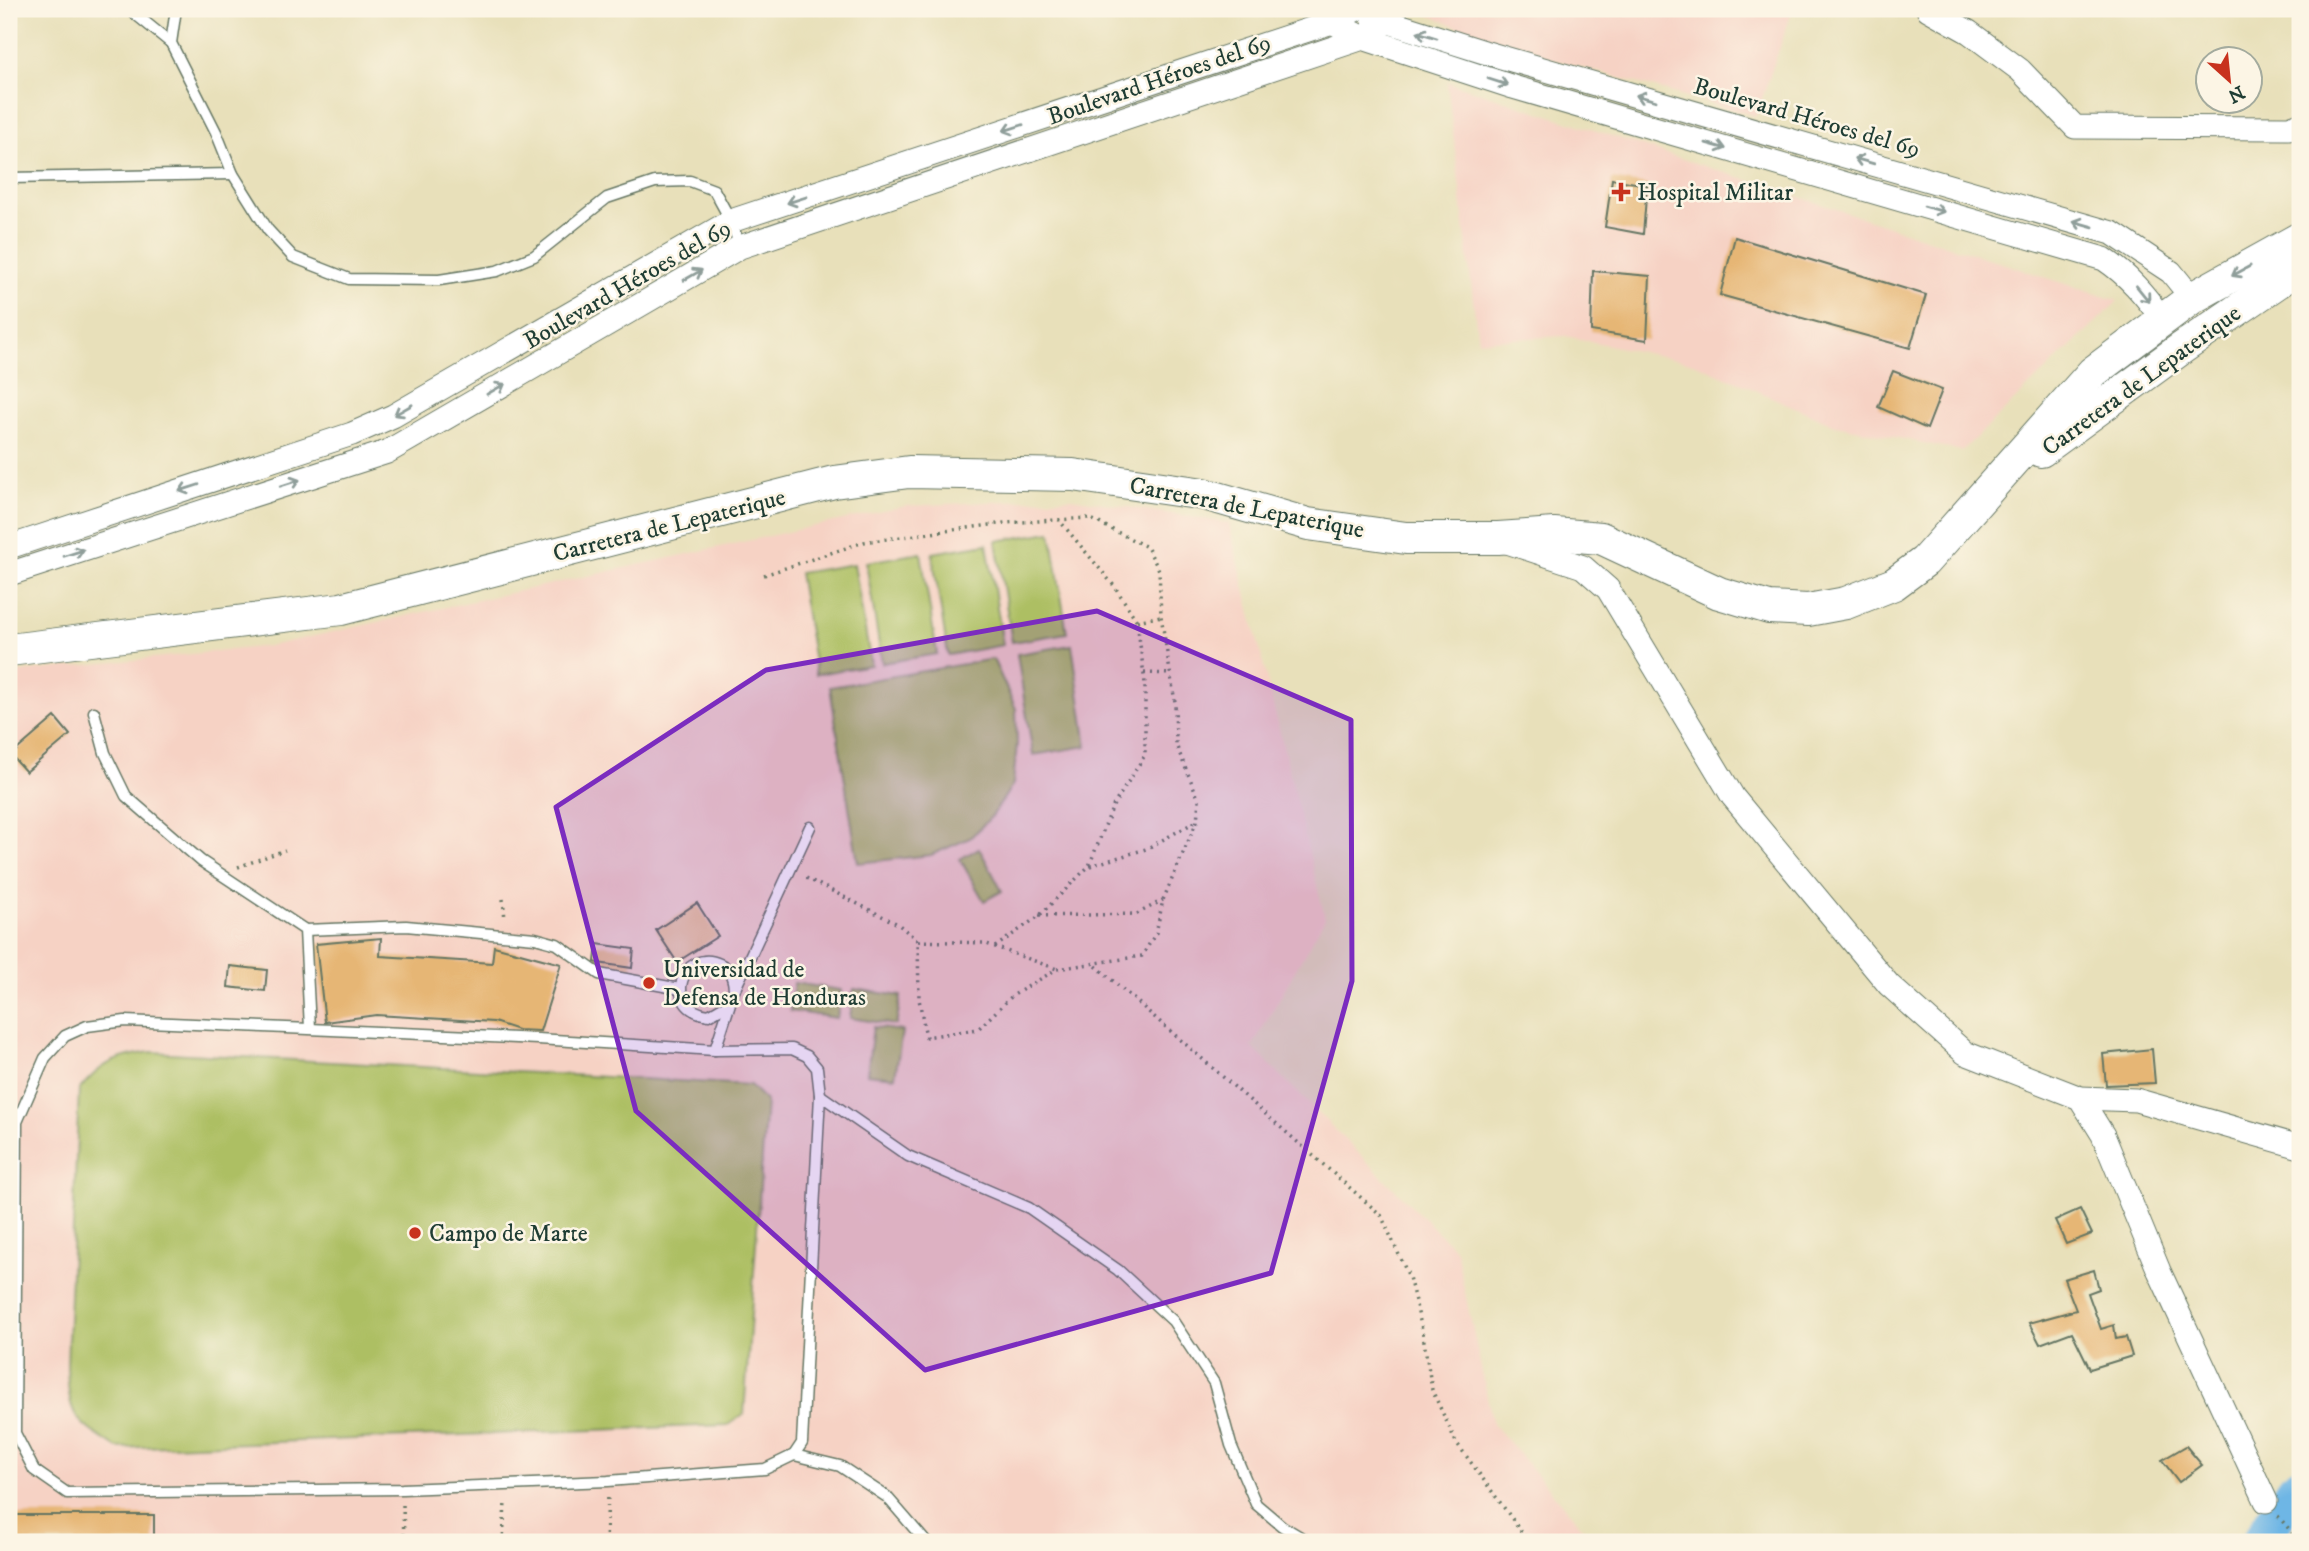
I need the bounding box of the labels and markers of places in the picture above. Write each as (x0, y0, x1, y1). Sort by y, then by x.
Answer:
place label: Hospital Militar (1637, 178, 1793, 208)
marker: Hospital Militar (1611, 182, 1631, 202)
place label: Universidad de Defensa de Honduras (663, 955, 866, 1013)
marker: Universidad de Defensa de Honduras (641, 975, 657, 991)
place label: Campo de Marte (429, 1219, 588, 1249)
marker: Campo de Marte (407, 1225, 423, 1241)

